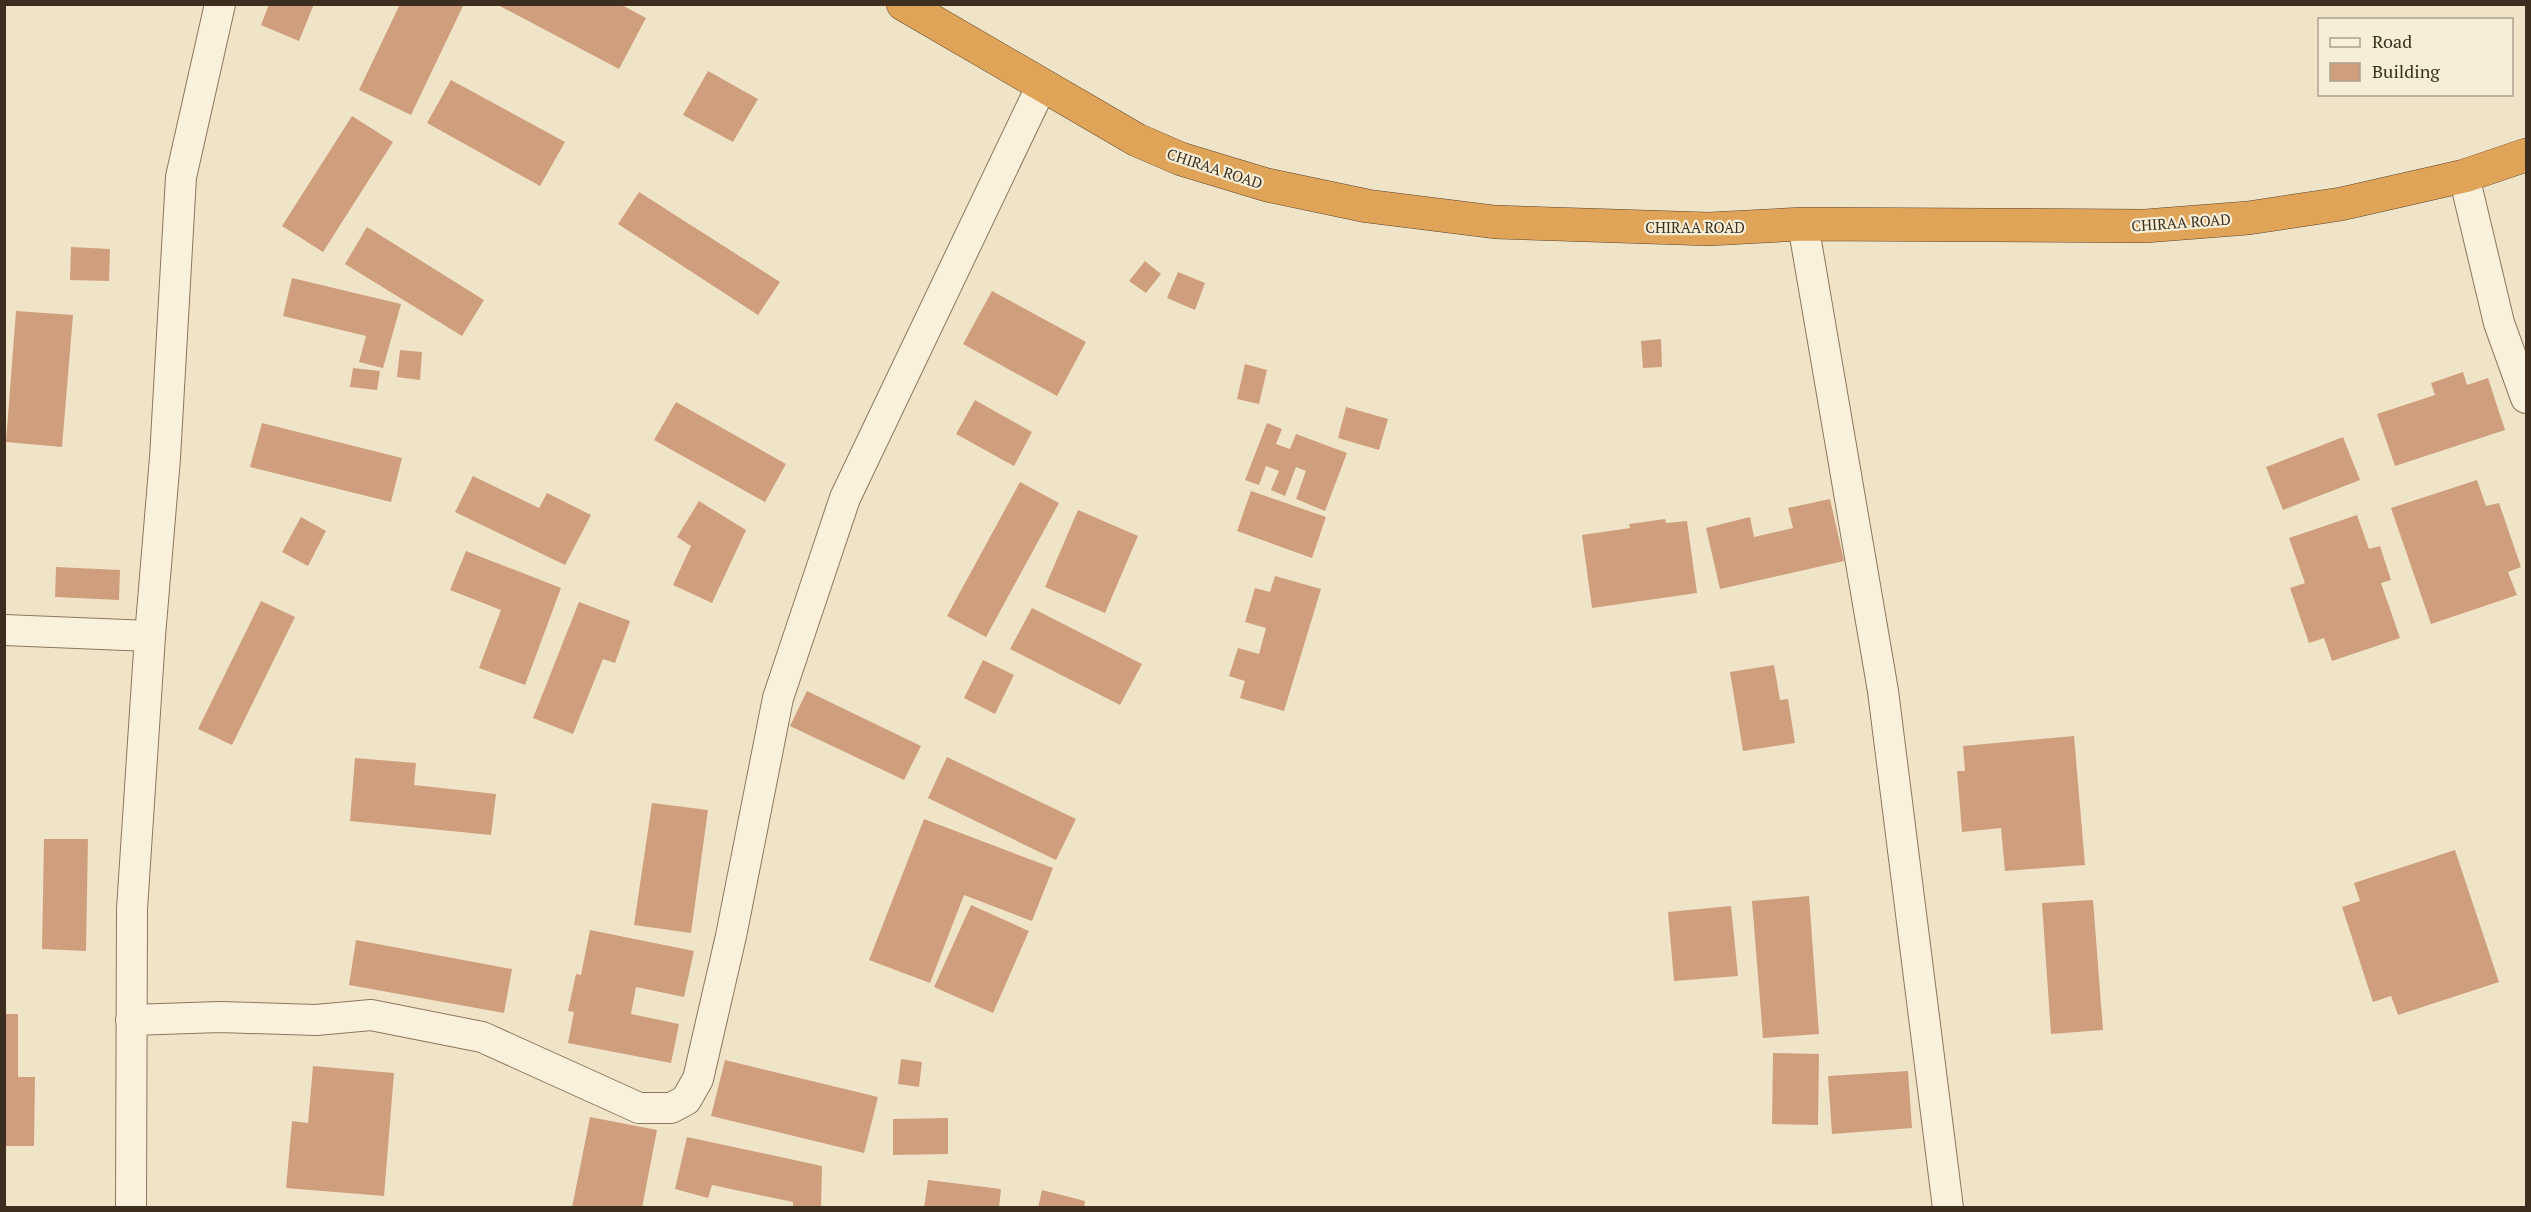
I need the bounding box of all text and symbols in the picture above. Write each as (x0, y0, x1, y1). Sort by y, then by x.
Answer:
legend (2318, 18, 2513, 96)
text: Road (2372, 29, 2412, 53)
text: Building (2372, 59, 2440, 83)
street label: CHIRAA ROAD (1165, 143, 1265, 193)
street label: CHIRAA ROAD (2131, 209, 2231, 235)
street label: CHIRAA ROAD (1645, 217, 1745, 237)

